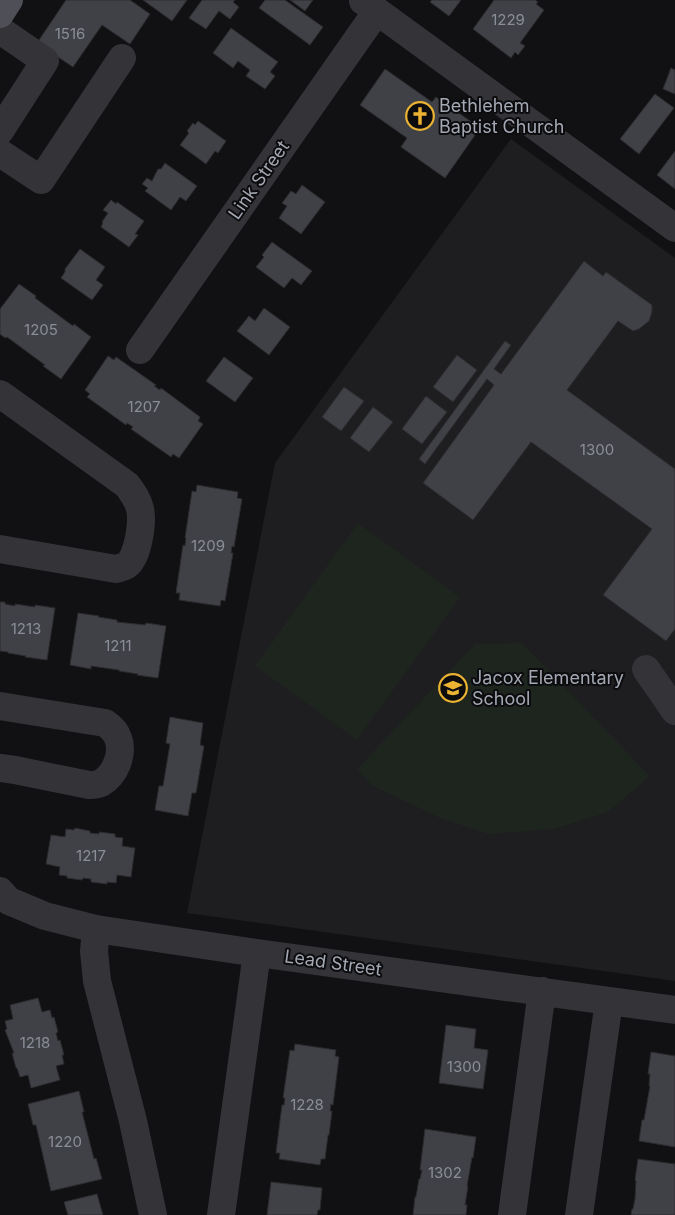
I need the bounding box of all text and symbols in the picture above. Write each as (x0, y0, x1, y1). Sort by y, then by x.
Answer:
house number: 1229 (491, 10, 525, 29)
house number: 1516 (55, 24, 85, 43)
place label: Bethlehem Baptist Church (439, 95, 564, 137)
church icon: Bethlehem Baptist Church (405, 101, 435, 131)
street label: Link Street (224, 136, 293, 223)
house number: 1205 (24, 320, 58, 339)
house number: 1207 (128, 397, 160, 416)
house number: 1300 (580, 440, 614, 459)
house number: 1209 (191, 536, 225, 555)
house number: 1213 (11, 619, 41, 638)
house number: 1211 (104, 636, 132, 655)
place label: Jacox Elementary School (472, 667, 624, 709)
school or university icon: Jacox Elementary School (438, 673, 468, 703)
house number: 1217 (76, 846, 106, 865)
street label: Lead Street (283, 945, 383, 980)
house number: 1218 (20, 1033, 50, 1052)
house number: 1300 (447, 1057, 481, 1076)
house number: 1228 (290, 1095, 324, 1114)
house number: 1220 (48, 1132, 82, 1151)
house number: 1302 (428, 1163, 462, 1182)

